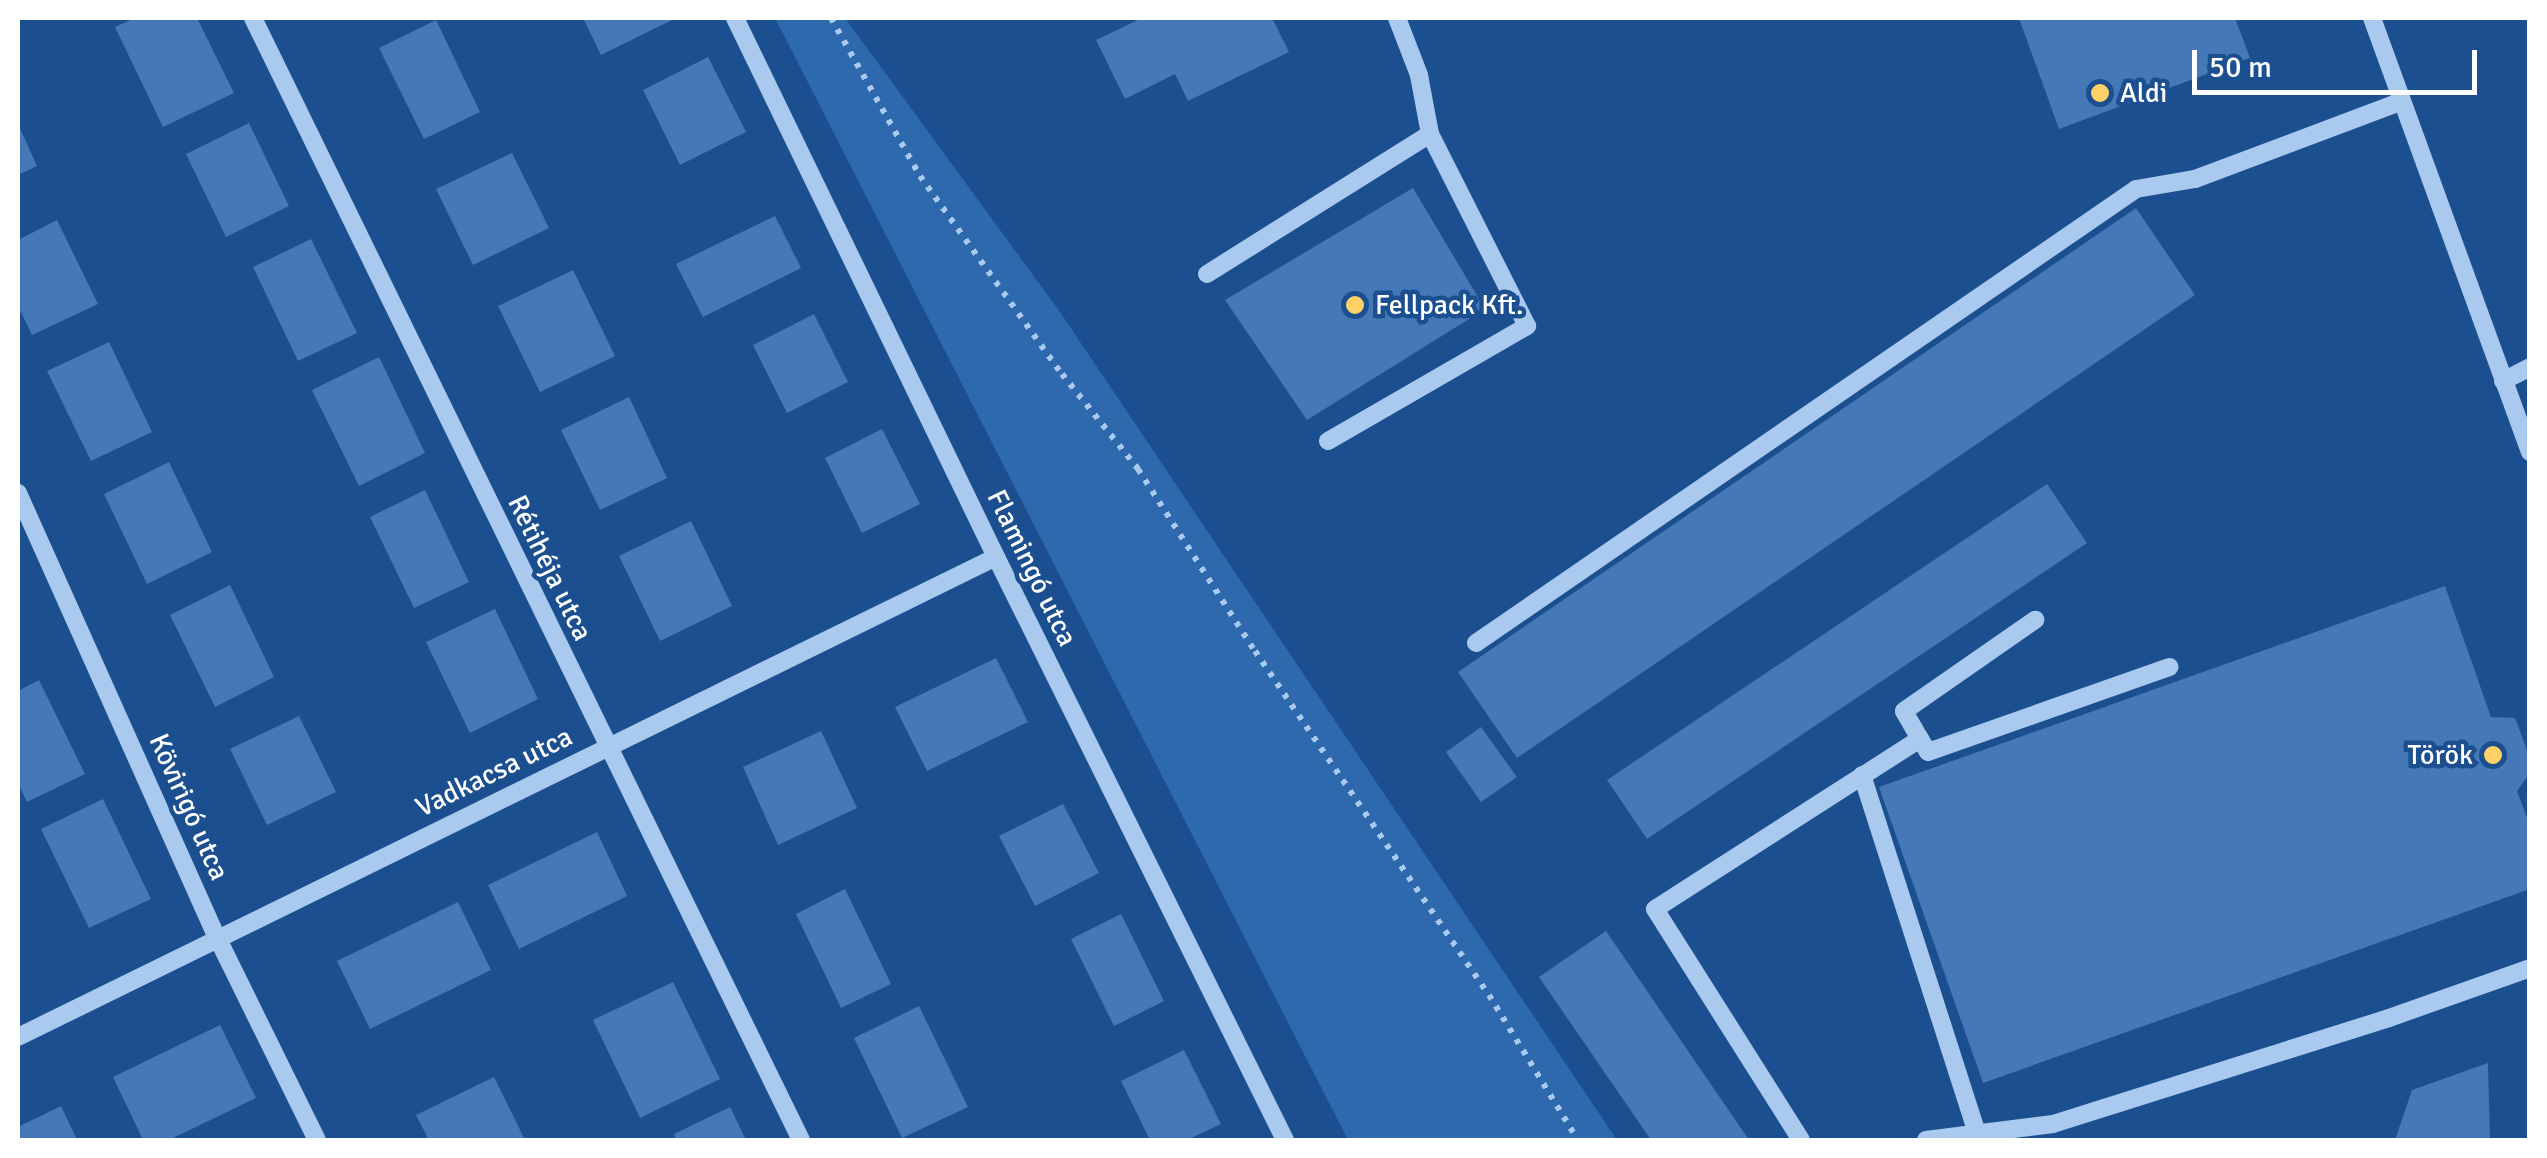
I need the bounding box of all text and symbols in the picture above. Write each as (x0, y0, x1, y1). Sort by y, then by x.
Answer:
scale bar (2197, 30, 2482, 92)
text: 50 m (2209, 49, 2272, 86)
place label: Aldi (2120, 76, 2167, 110)
marker: Aldi (2089, 82, 2111, 104)
place label: Fellpack Kft. (1375, 288, 1523, 322)
marker: Fellpack Kft. (1344, 294, 1366, 316)
street label: Flamingó utca (980, 484, 1084, 652)
street label: Rétihéja utca (500, 490, 600, 646)
street label: Vadkacsa utca (410, 720, 578, 824)
street label: Kövirigó utca (142, 729, 236, 885)
place label: Török (2408, 738, 2473, 772)
marker: Török (2482, 744, 2504, 766)

